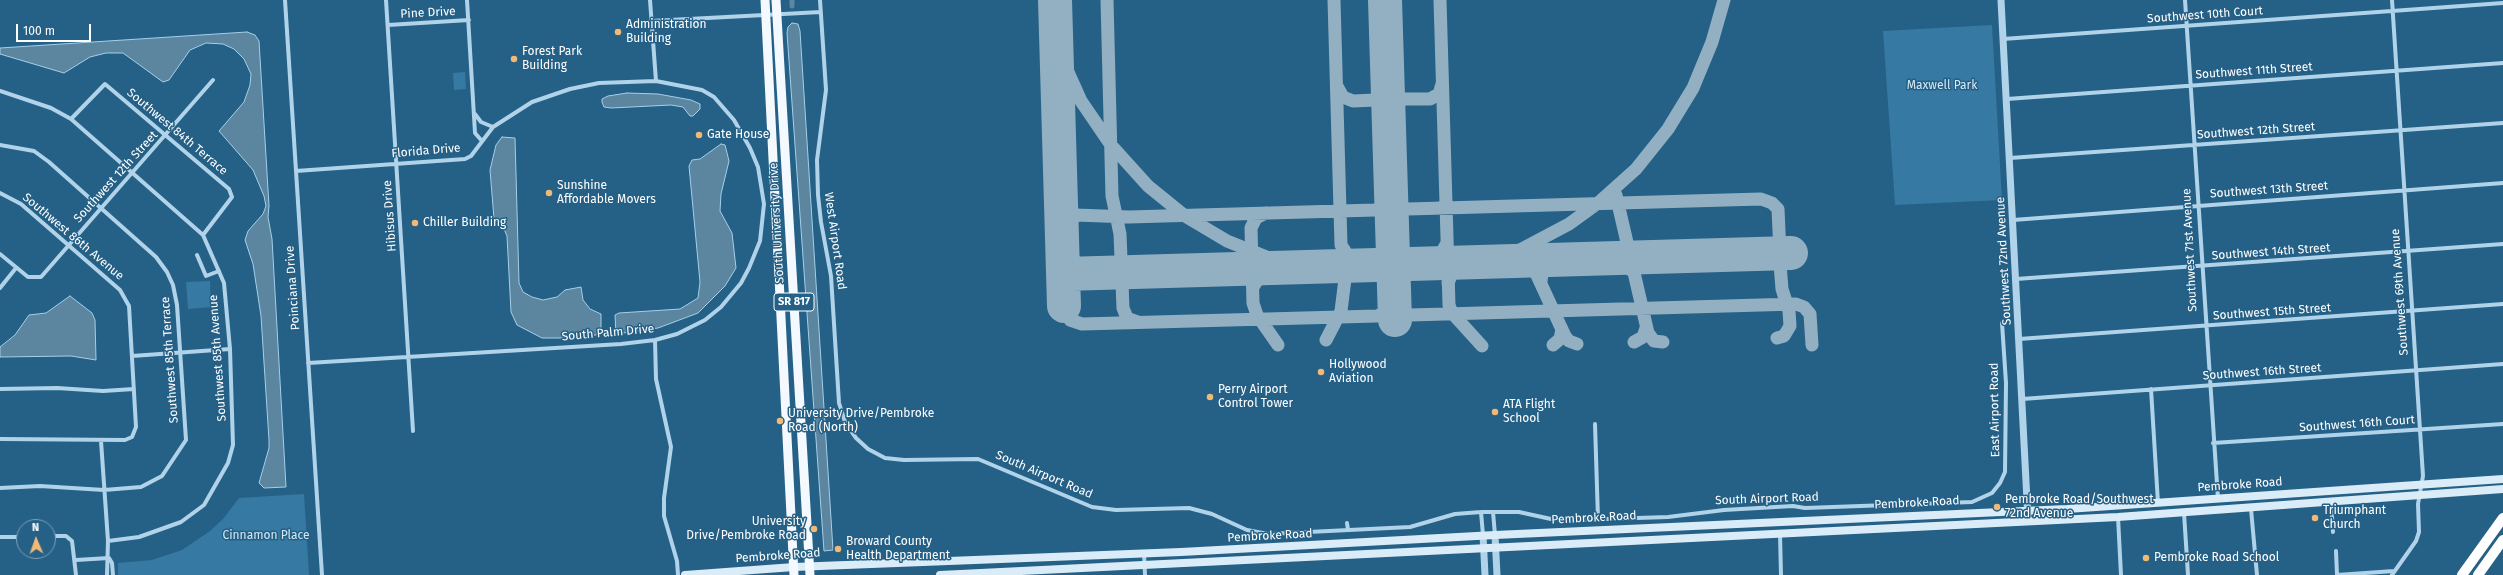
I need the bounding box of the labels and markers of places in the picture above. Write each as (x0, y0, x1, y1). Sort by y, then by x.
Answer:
place label: Administration Building (626, 18, 707, 46)
marker: Administration Building (613, 27, 623, 37)
place label: Forest Park Building (522, 45, 582, 73)
marker: Forest Park Building (509, 54, 519, 64)
place label: Gate House (707, 128, 769, 142)
marker: Gate House (694, 130, 704, 140)
place label: Sunshine Affordable Movers (557, 179, 656, 207)
marker: Sunshine Affordable Movers (544, 188, 554, 198)
place label: Chiller Building (423, 216, 506, 230)
marker: Chiller Building (410, 218, 420, 228)
place label: Hollywood Aviation (1329, 358, 1387, 386)
marker: Hollywood Aviation (1316, 367, 1326, 377)
place label: Perry Airport Control Tower (1218, 383, 1293, 411)
marker: Perry Airport Control Tower (1205, 392, 1215, 402)
place label: ATA Flight School (1503, 398, 1555, 426)
place label: University Drive/Pembroke Road (North) (788, 407, 934, 435)
marker: ATA Flight School (1490, 407, 1500, 417)
marker: University Drive/Pembroke Road (North) (775, 416, 785, 426)
place label: Pembroke Road/Southwest 72nd Avenue (2005, 493, 2153, 521)
marker: Pembroke Road/Southwest 72nd Avenue (1992, 502, 2002, 512)
place label: Triumphant Church (2323, 504, 2386, 532)
marker: Triumphant Church (2310, 513, 2320, 523)
place label: University Drive/Pembroke Road (686, 515, 806, 543)
marker: University Drive/Pembroke Road (809, 524, 819, 534)
place label: Broward County Health Department (846, 535, 950, 563)
marker: Broward County Health Department (833, 544, 843, 554)
place label: Pembroke Road School (2154, 551, 2279, 565)
marker: Pembroke Road School (2141, 553, 2151, 563)

